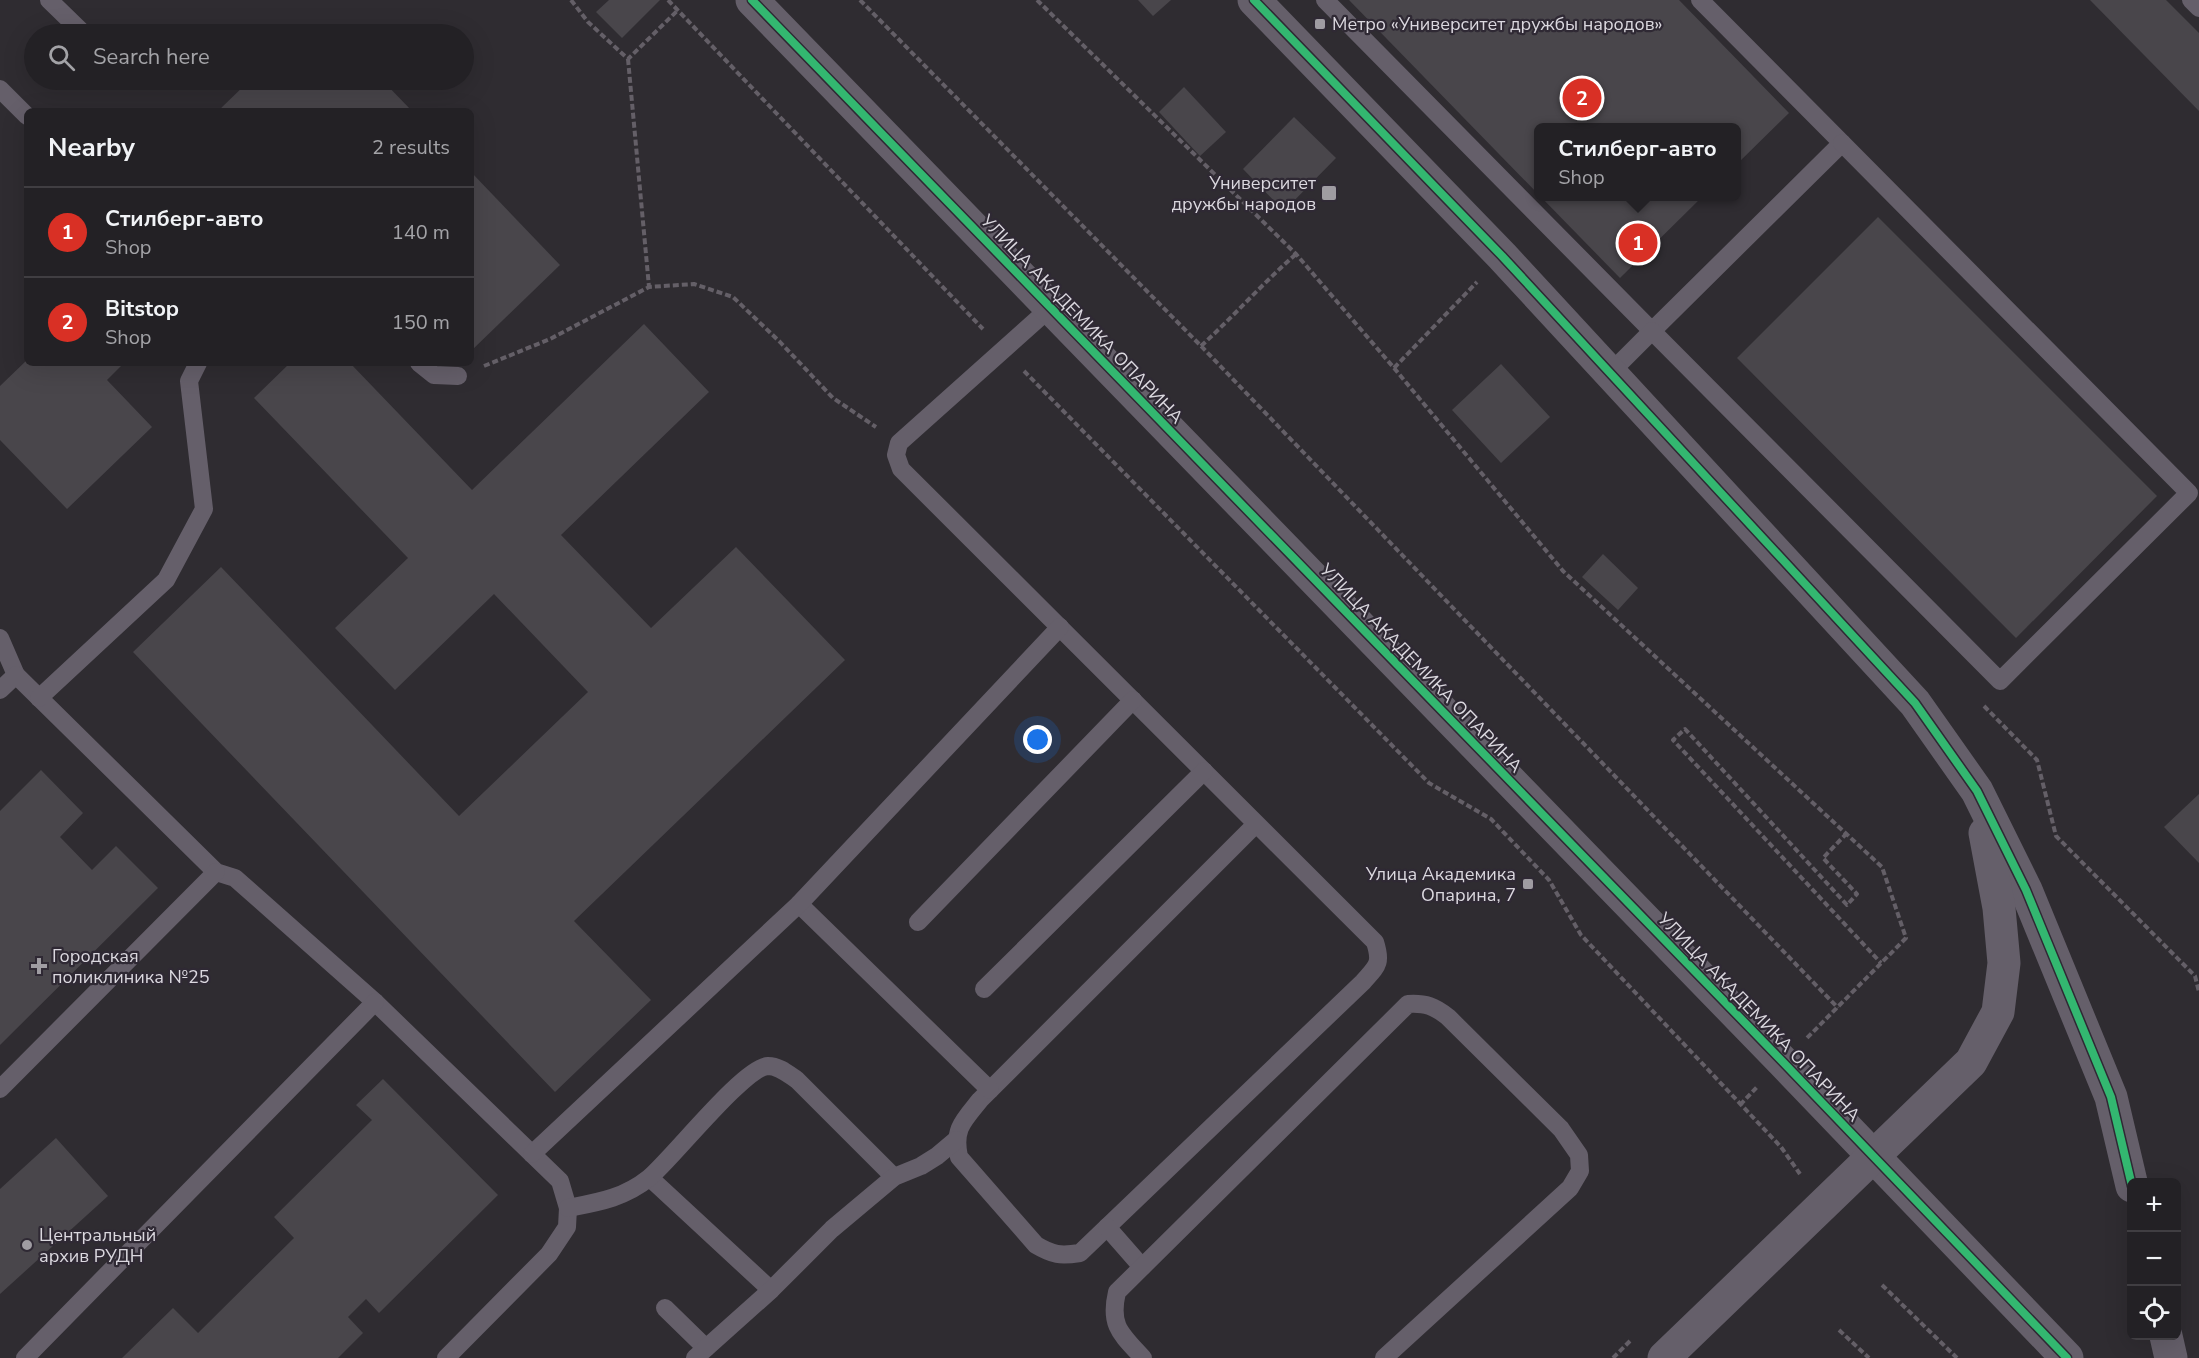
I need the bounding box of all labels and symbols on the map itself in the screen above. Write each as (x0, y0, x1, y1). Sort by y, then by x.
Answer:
place label: Метро «Университет дружбы народов» (1332, 12, 1662, 36)
marker: Метро «Университет дружбы народов» (1313, 17, 1327, 31)
pin: 2 (1562, 76, 1602, 120)
place label: Университет дружбы народов (1171, 171, 1316, 216)
marker: Университет дружбы народов (1320, 184, 1338, 202)
street label: УЛИЦА АКАДЕМИКА ОПАРИНА (975, 209, 1189, 429)
pin: 1 (1618, 220, 1658, 266)
street label: УЛИЦА АКАДЕМИКА ОПАРИНА (1314, 558, 1528, 778)
your location (1023, 725, 1052, 754)
place label: Улица Академика Опарина, 7 (1365, 862, 1516, 907)
marker: Улица Академика Опарина, 7 (1521, 877, 1535, 891)
street label: УЛИЦА АКАДЕМИКА ОПАРИНА (1652, 907, 1866, 1127)
place label: Городская поликлиника №25 (52, 944, 210, 989)
marker: Городская поликлиника №25 (30, 957, 48, 975)
place label: Центральный архив РУДН (39, 1223, 156, 1268)
marker: Центральный архив РУДН (20, 1238, 34, 1252)

